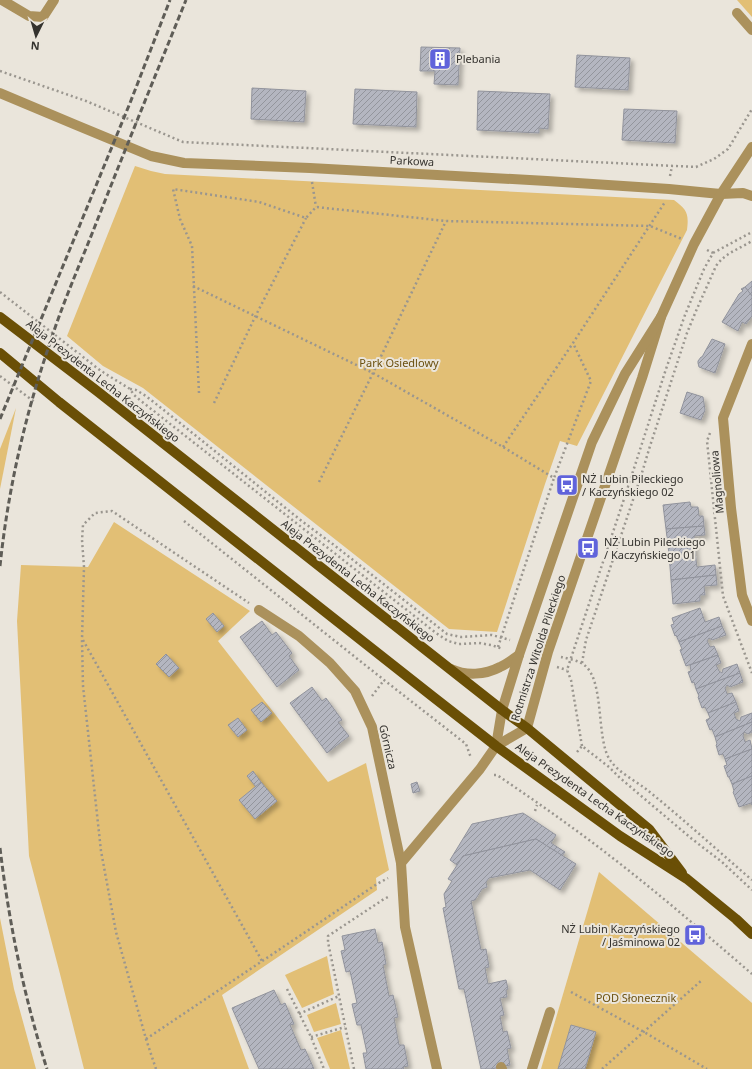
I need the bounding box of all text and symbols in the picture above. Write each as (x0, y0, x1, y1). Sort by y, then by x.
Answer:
north arrow (16, 16, 56, 56)
text: N (30, 39, 40, 54)
building icon: Plebania (427, 46, 453, 72)
place label: Plebania (456, 51, 500, 66)
street label: Parkowa (389, 152, 435, 169)
street label: Aleja Prezydenta Lecha Kaczyńskiego (23, 316, 183, 446)
park label: Park Osiedlowy (359, 355, 439, 370)
street label: Magnoliowa (706, 450, 727, 514)
place label: NŻ Lubin Pileckiego / Kaczyńskiego 02 (582, 471, 684, 499)
bus stop icon: NŻ Lubin Pileckiego / Kaczyńskiego 02 (554, 472, 580, 498)
street label: Aleja Prezydenta Lecha Kaczyńskiego (278, 516, 438, 646)
place label: NŻ Lubin Pileckiego / Kaczyńskiego 01 (604, 534, 706, 562)
bus stop icon: NŻ Lubin Pileckiego / Kaczyńskiego 01 (575, 535, 601, 561)
street label: Rotmistrza Witolda Pileckiego (507, 572, 568, 723)
street label: Górnicza (376, 723, 401, 771)
street label: Aleja Prezydenta Lecha Kaczyńskiego (513, 739, 678, 861)
place label: NŻ Lubin Kaczyńskiego / Jaśminowa 02 (561, 921, 680, 949)
bus stop icon: NŻ Lubin Kaczyńskiego / Jaśminowa 02 (682, 922, 708, 948)
park label: POD Słonecznik (596, 990, 676, 1005)

